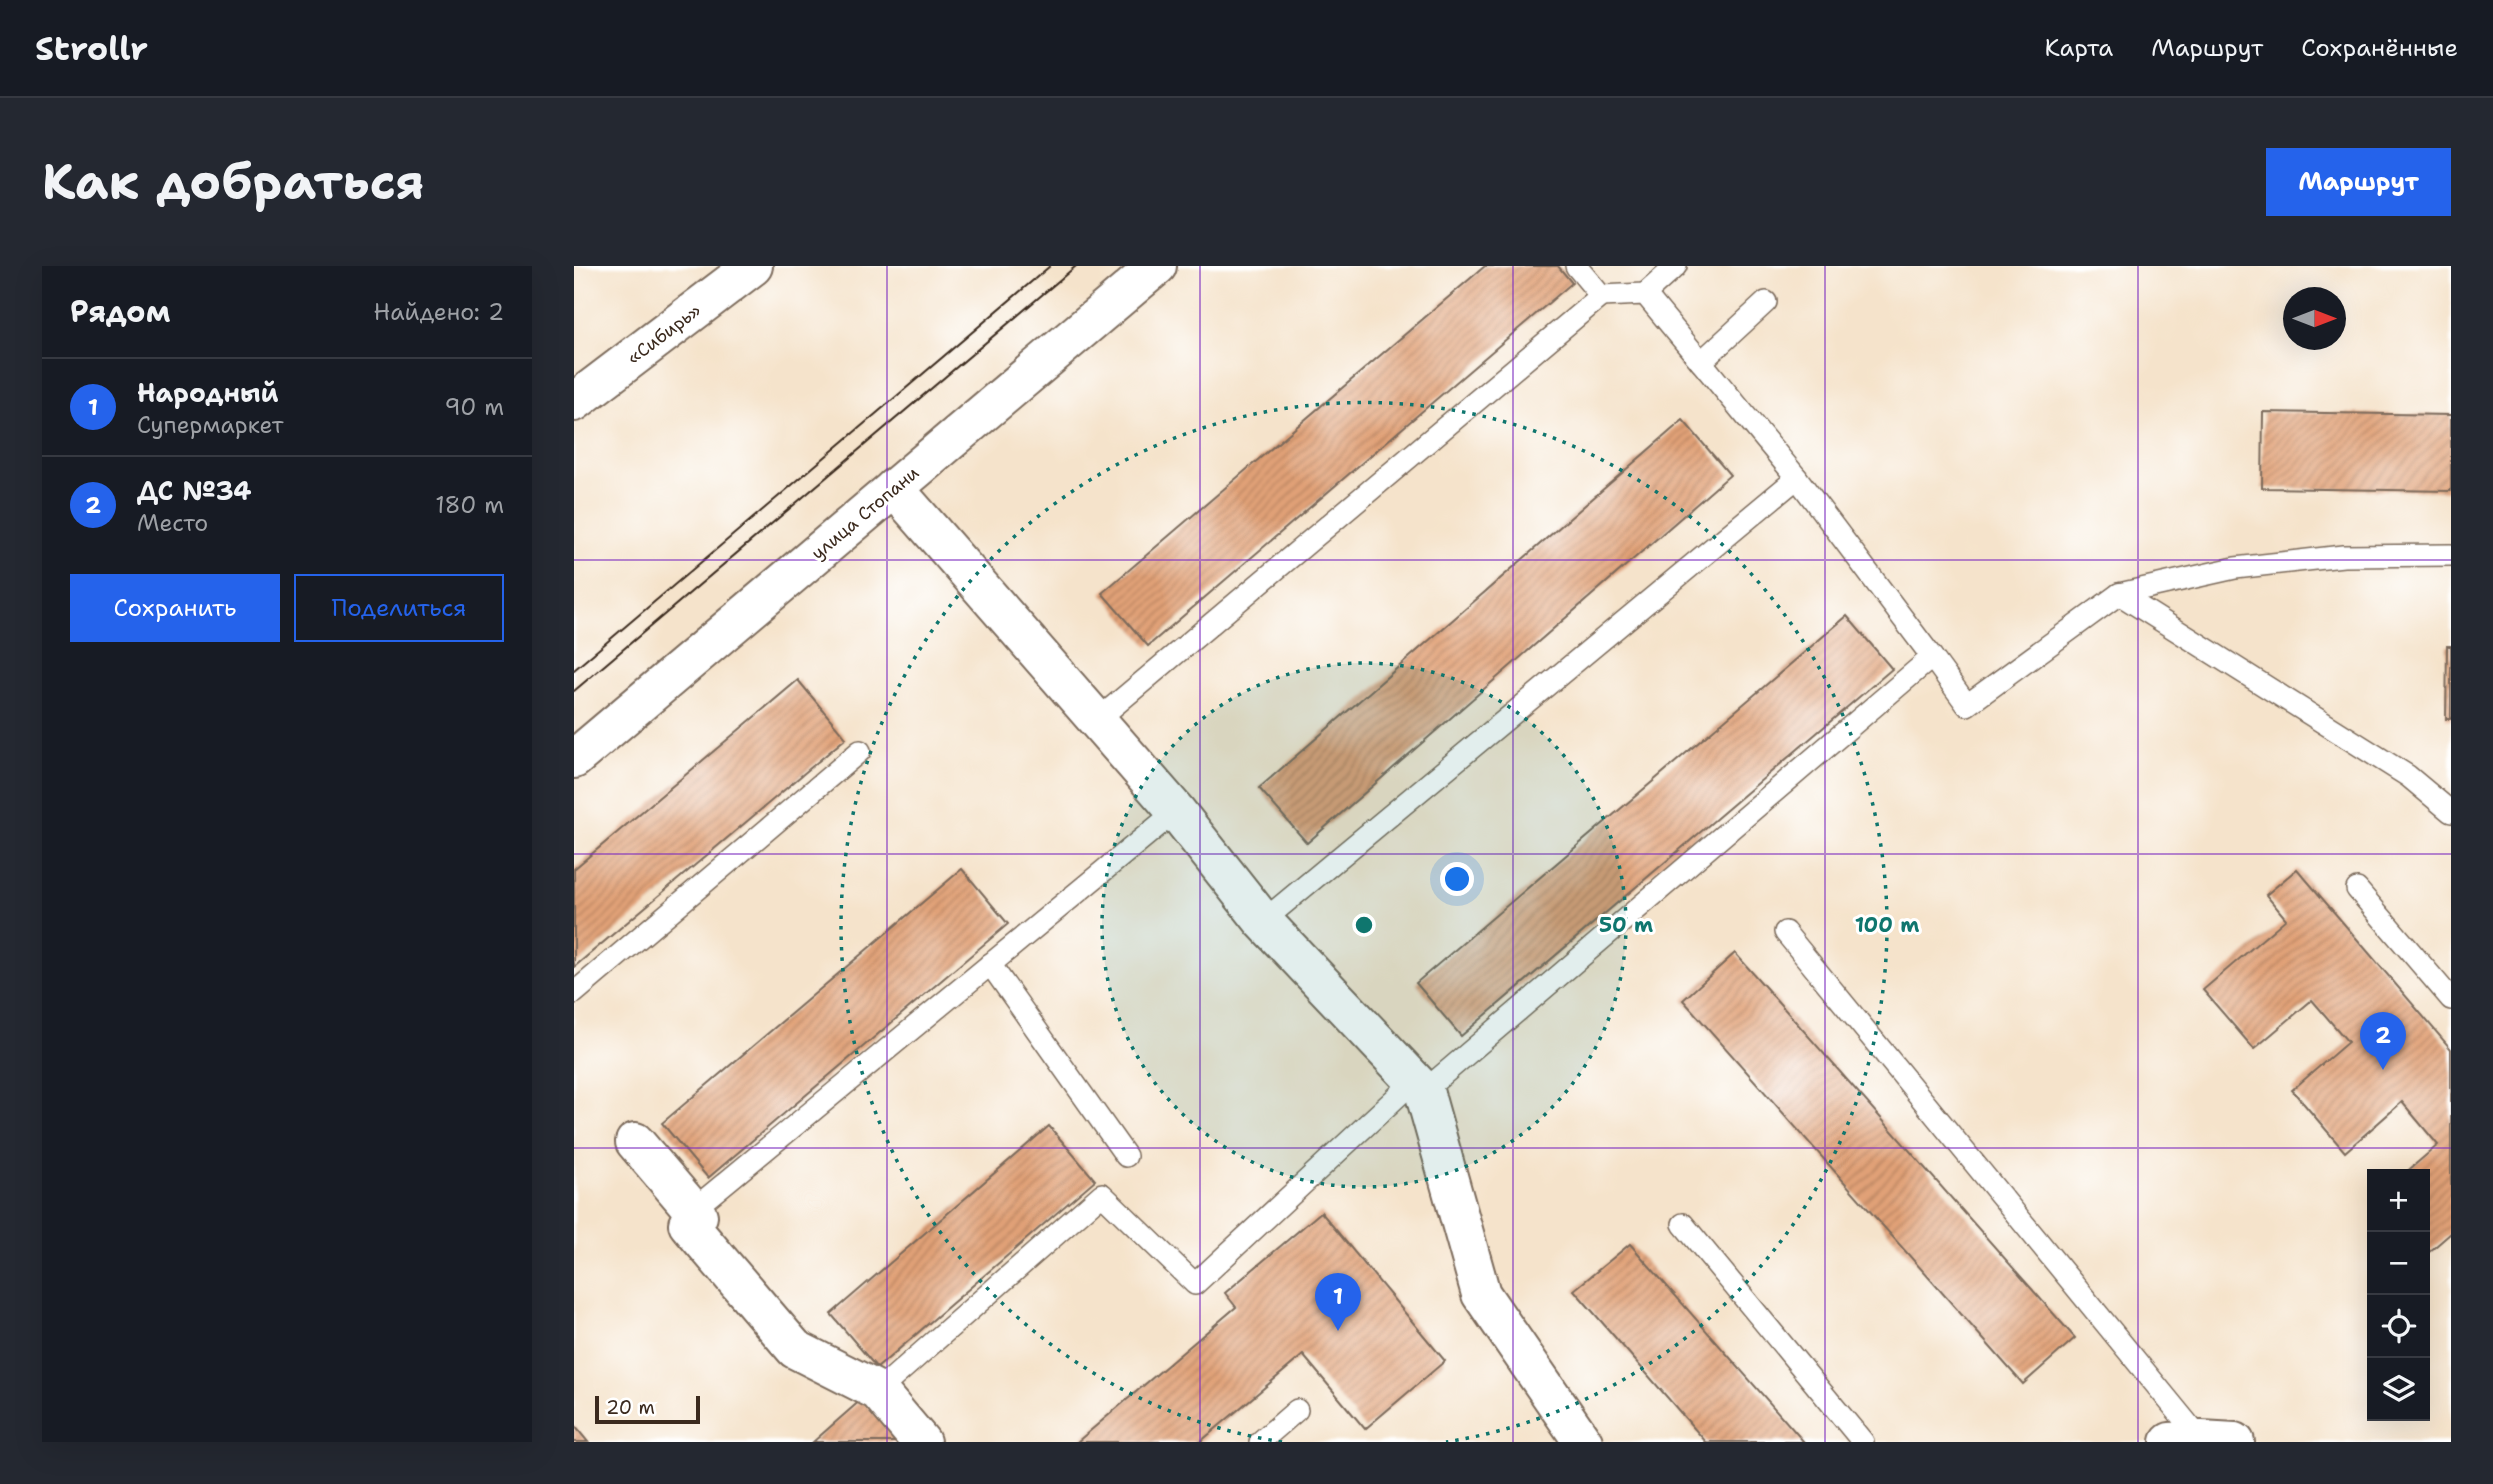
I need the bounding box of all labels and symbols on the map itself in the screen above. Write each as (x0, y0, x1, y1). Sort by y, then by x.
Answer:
north arrow (2283, 287, 2346, 350)
street label: «Сибирь» (622, 298, 706, 370)
street label: улица Стопани (806, 461, 924, 565)
your location (1440, 862, 1474, 896)
text: 50 m (1599, 911, 1653, 939)
text: 100 m (1855, 911, 1919, 939)
centre of rings (1352, 913, 1376, 937)
pin: 2 (2360, 1012, 2406, 1070)
pin: 1 (1315, 1273, 1361, 1331)
scale bar (595, 1393, 700, 1425)

